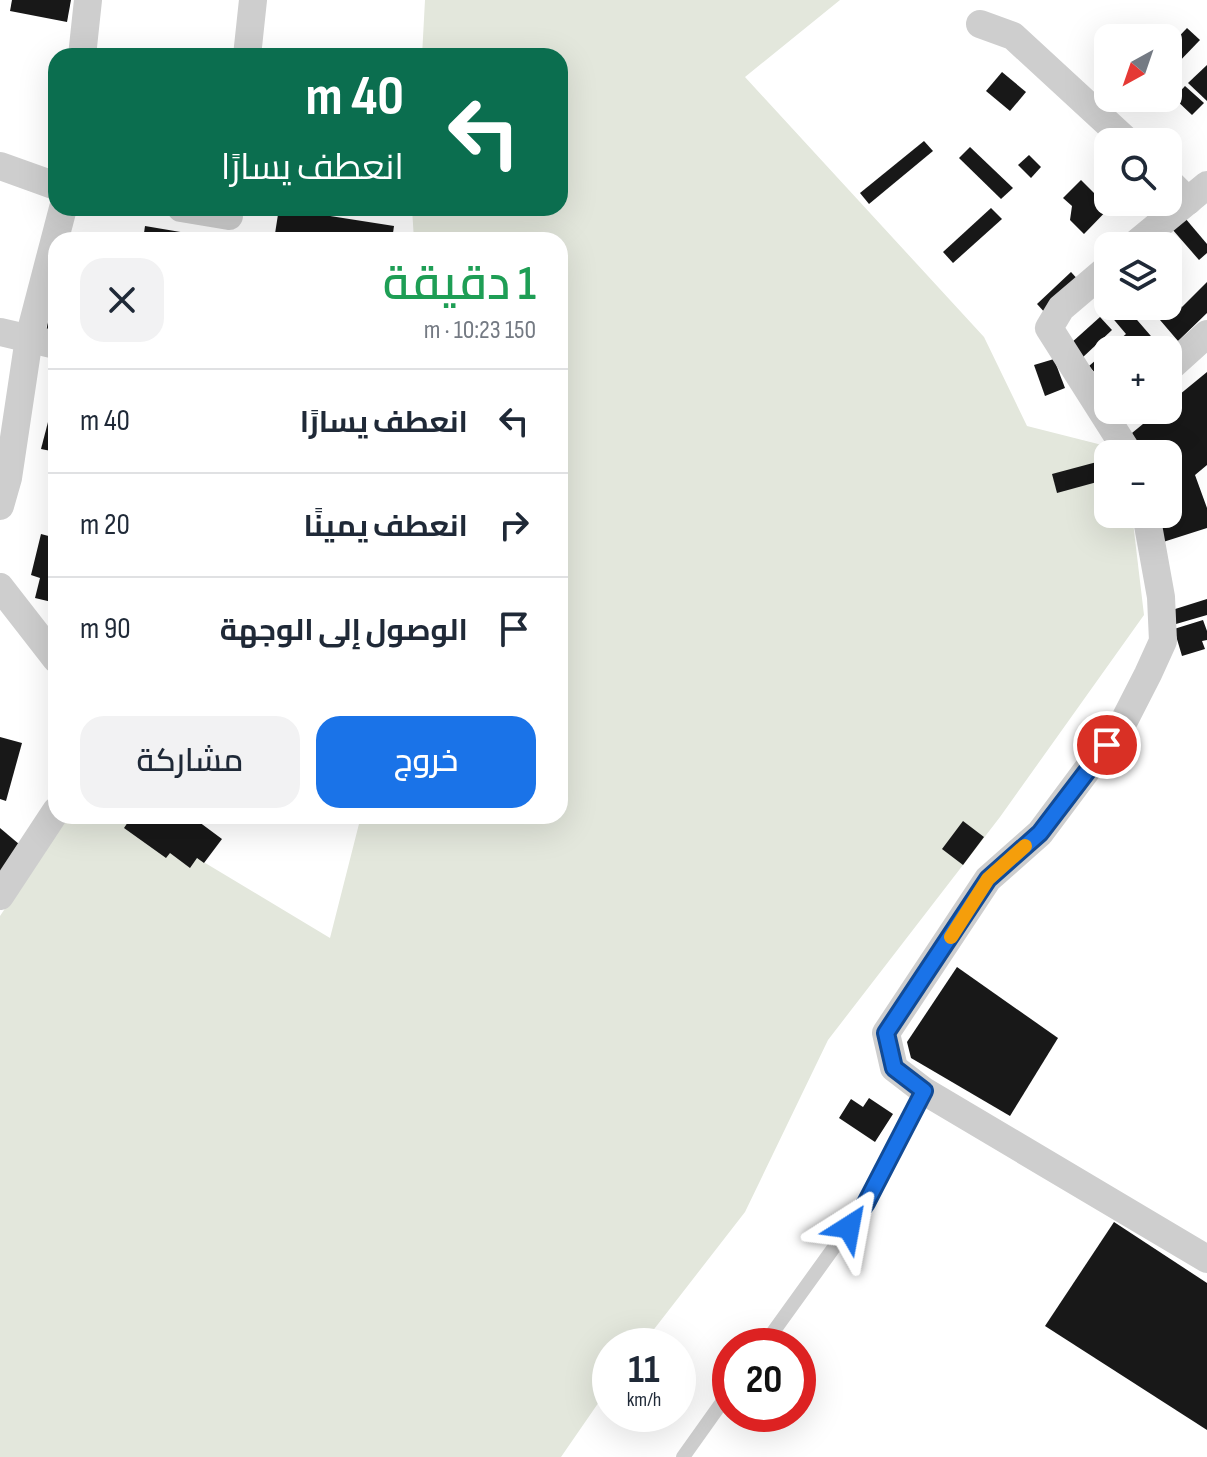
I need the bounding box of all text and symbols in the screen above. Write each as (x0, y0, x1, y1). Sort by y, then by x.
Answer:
north arrow (1094, 24, 1182, 112)
map controls (1094, 24, 1182, 528)
text: 40 m (305, 64, 404, 131)
icon: left (432, 80, 536, 184)
button: search (1094, 128, 1182, 216)
text: انعطف يسارًا (221, 147, 404, 190)
button: layers (1094, 232, 1182, 320)
text: 1 دقيقة (383, 256, 536, 313)
button: close (80, 258, 164, 342)
text: 150 m · 10:23 (424, 315, 536, 346)
button: + (1094, 336, 1182, 424)
icon: left (492, 399, 536, 443)
text: 40 m (80, 403, 130, 439)
text: انعطف يسارًا (300, 405, 468, 441)
button: − (1094, 440, 1182, 528)
icon: right (492, 503, 536, 547)
text: 20 m (80, 507, 130, 543)
text: انعطف يمينًا (303, 509, 468, 545)
icon: arrive (492, 607, 536, 651)
text: 90 m (80, 611, 131, 647)
text: الوصول إلى الوجهة (220, 613, 468, 649)
pin (1073, 711, 1141, 779)
button: مشاركة (80, 716, 300, 808)
button: خروج (316, 716, 536, 808)
icon: arrive (1085, 723, 1129, 767)
position arrow (807, 1185, 891, 1269)
speed limit sign: 20 (712, 1328, 816, 1432)
text: 11 (628, 1346, 660, 1394)
text: km/h (627, 1388, 661, 1412)

